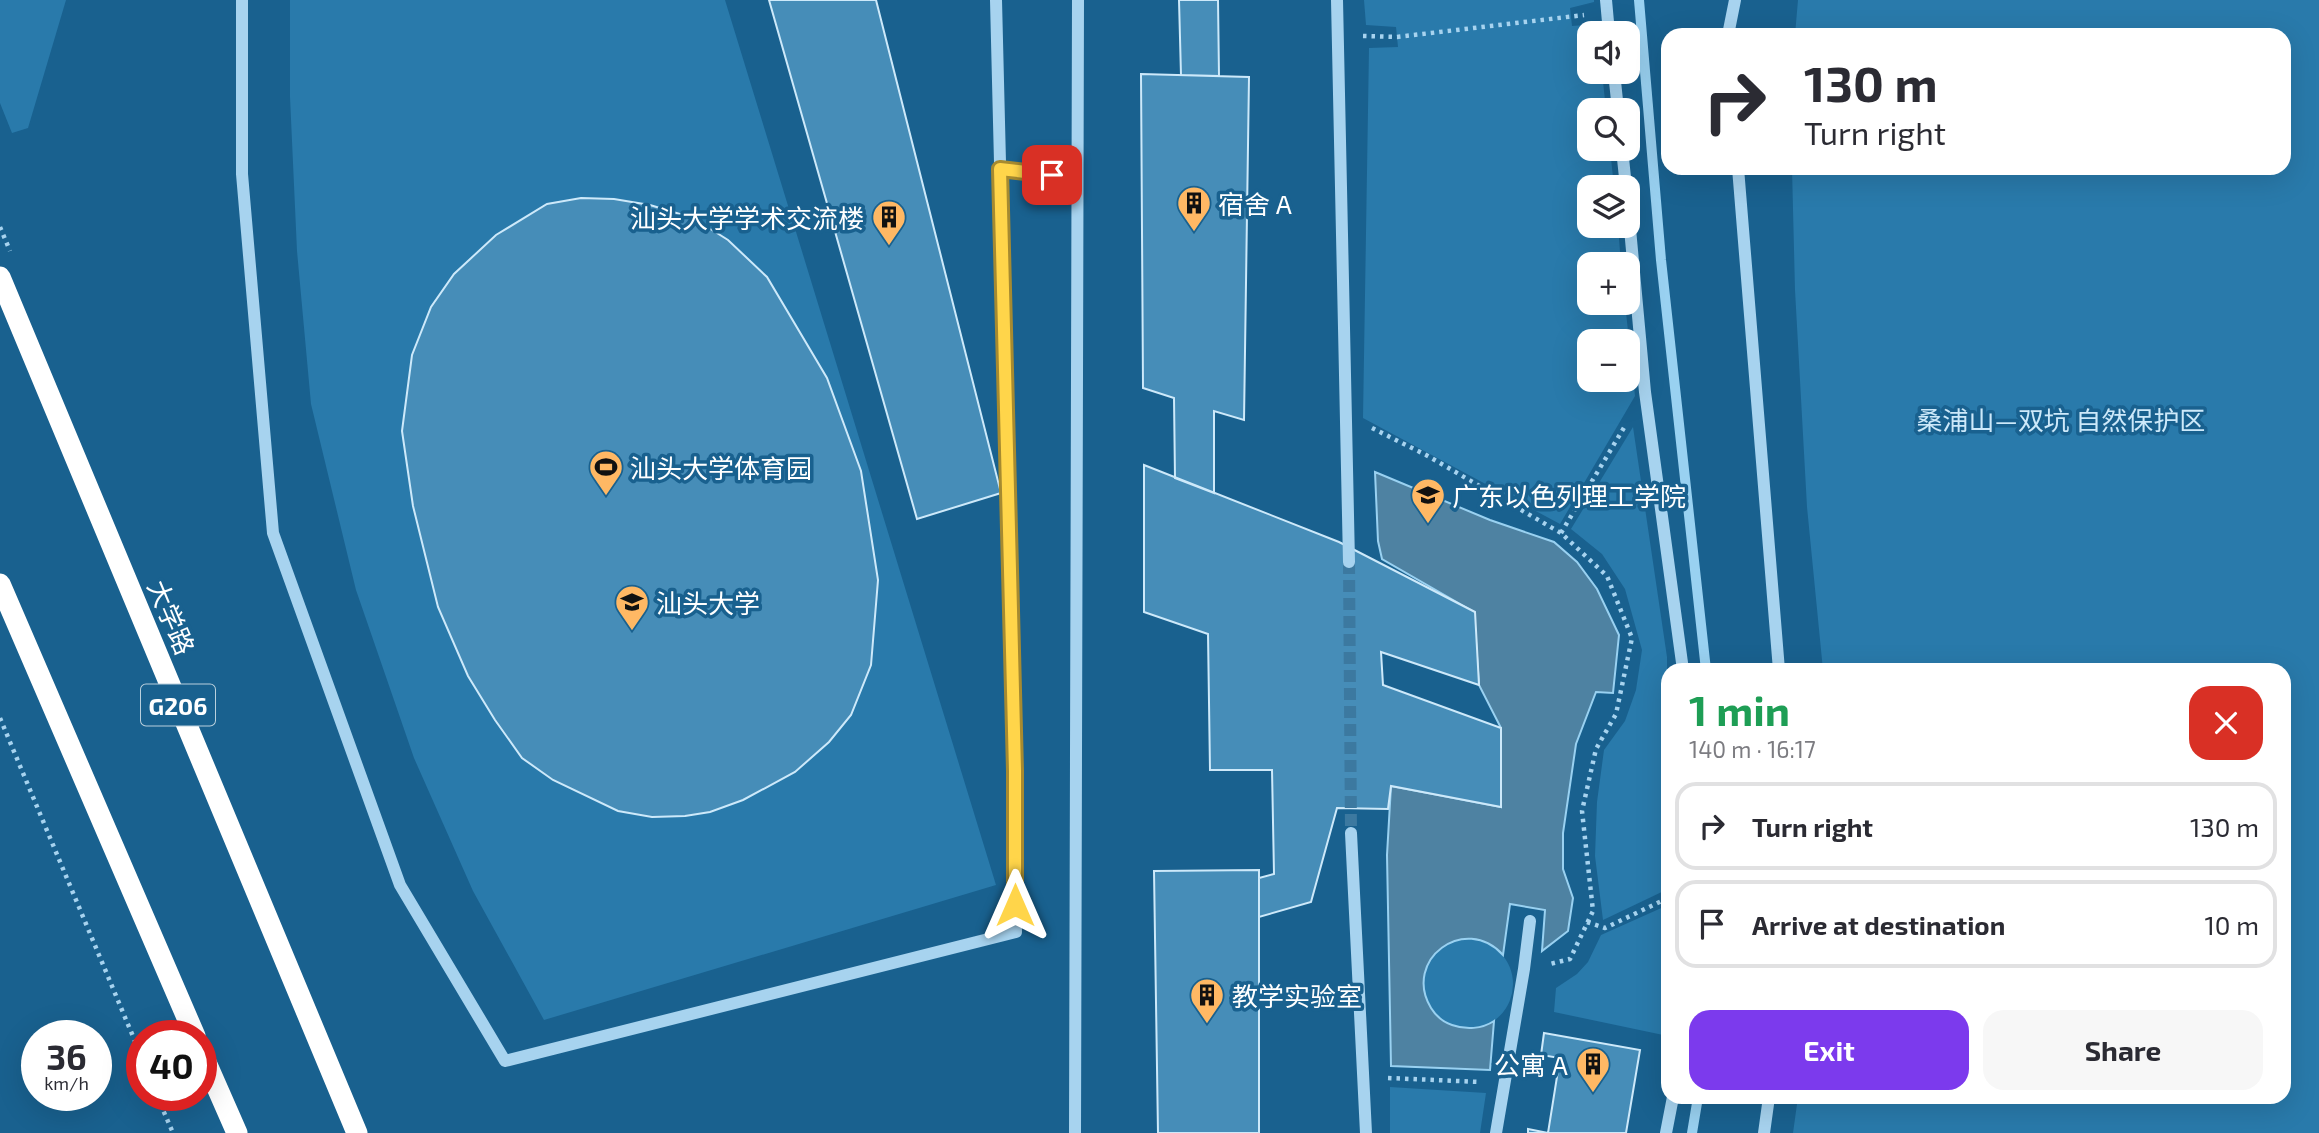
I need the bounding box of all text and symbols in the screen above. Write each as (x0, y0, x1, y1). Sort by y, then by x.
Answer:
map controls (1577, 21, 1640, 392)
button: sound (1577, 21, 1640, 84)
text: 130 m (1804, 53, 1938, 112)
icon: right (1689, 56, 1780, 147)
button: search (1577, 98, 1640, 161)
text: Turn right (1804, 113, 1946, 151)
pin (1022, 145, 1082, 205)
icon: arrive (1033, 156, 1071, 194)
button: layers (1577, 175, 1640, 238)
building icon: 宿舍 A (1175, 184, 1213, 233)
place label: 宿舍 A (1218, 188, 1292, 219)
building icon: 汕头大学学术交流楼 (870, 198, 908, 247)
place label: 汕头大学学术交流楼 (630, 202, 864, 233)
button: + (1577, 252, 1640, 315)
button: − (1577, 329, 1640, 392)
park label: 桑浦山—双坑 自然保护区 (1916, 404, 2206, 435)
sports icon: 汕头大学体育园 (587, 448, 625, 497)
place label: 汕头大学体育园 (630, 452, 812, 483)
school or university icon: 广东以色列理工学院 (1409, 476, 1447, 525)
place label: 广东以色列理工学院 (1452, 480, 1686, 511)
street label: 大学路 (142, 575, 202, 659)
school or university icon: 汕头大学 (613, 583, 651, 632)
place label: 汕头大学 (656, 587, 760, 618)
road number: G206 (141, 684, 215, 726)
text: 1 min (1689, 684, 1790, 734)
button: close (2189, 686, 2263, 760)
text: 140 m · 16:17 (1689, 735, 1816, 763)
icon: right (1693, 807, 1731, 845)
text: Turn right (1752, 811, 1873, 842)
text: 130 m (2190, 811, 2259, 842)
position arrow (978, 868, 1052, 942)
icon: arrive (1693, 905, 1731, 943)
text: Arrive at destination (1752, 909, 2005, 940)
text: 10 m (2204, 909, 2259, 940)
building icon: 教学实验室 (1188, 976, 1226, 1025)
place label: 教学实验室 (1232, 980, 1362, 1011)
button: Exit (1689, 1010, 1969, 1090)
button: Share (1983, 1010, 2263, 1090)
speed limit sign: 40 (126, 1020, 217, 1111)
text: 36 (46, 1035, 87, 1077)
building icon: 公寓 A (1574, 1045, 1612, 1094)
place label: 公寓 A (1494, 1049, 1568, 1080)
text: km/h (44, 1072, 89, 1094)

